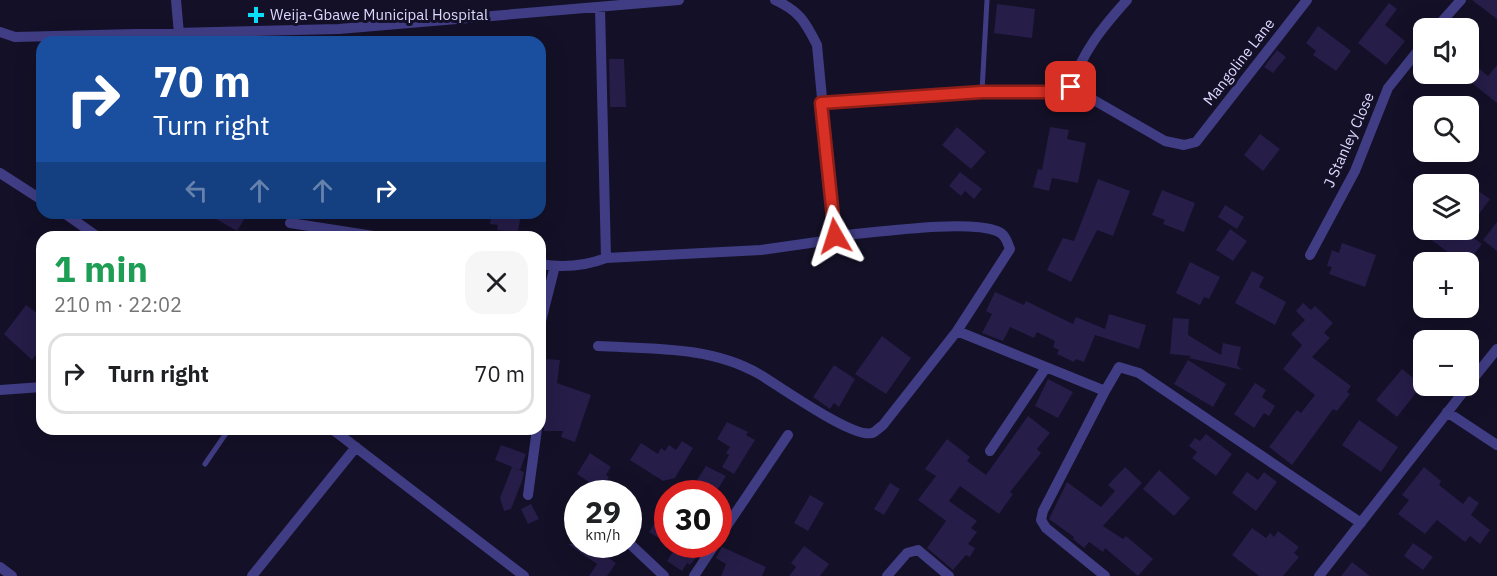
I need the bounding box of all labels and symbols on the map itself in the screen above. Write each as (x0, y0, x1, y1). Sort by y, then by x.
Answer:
place label: Weija-Gbawe Municipal Hospital (270, 5, 488, 24)
marker: Weija-Gbawe Municipal Hospital (247, 6, 265, 24)
street label: Mangoline Lane (1199, 14, 1279, 109)
pin (1045, 61, 1096, 112)
street label: J Stanley Close (1319, 89, 1378, 190)
position arrow (803, 204, 867, 268)
speed limit sign: 30 (654, 480, 732, 558)

